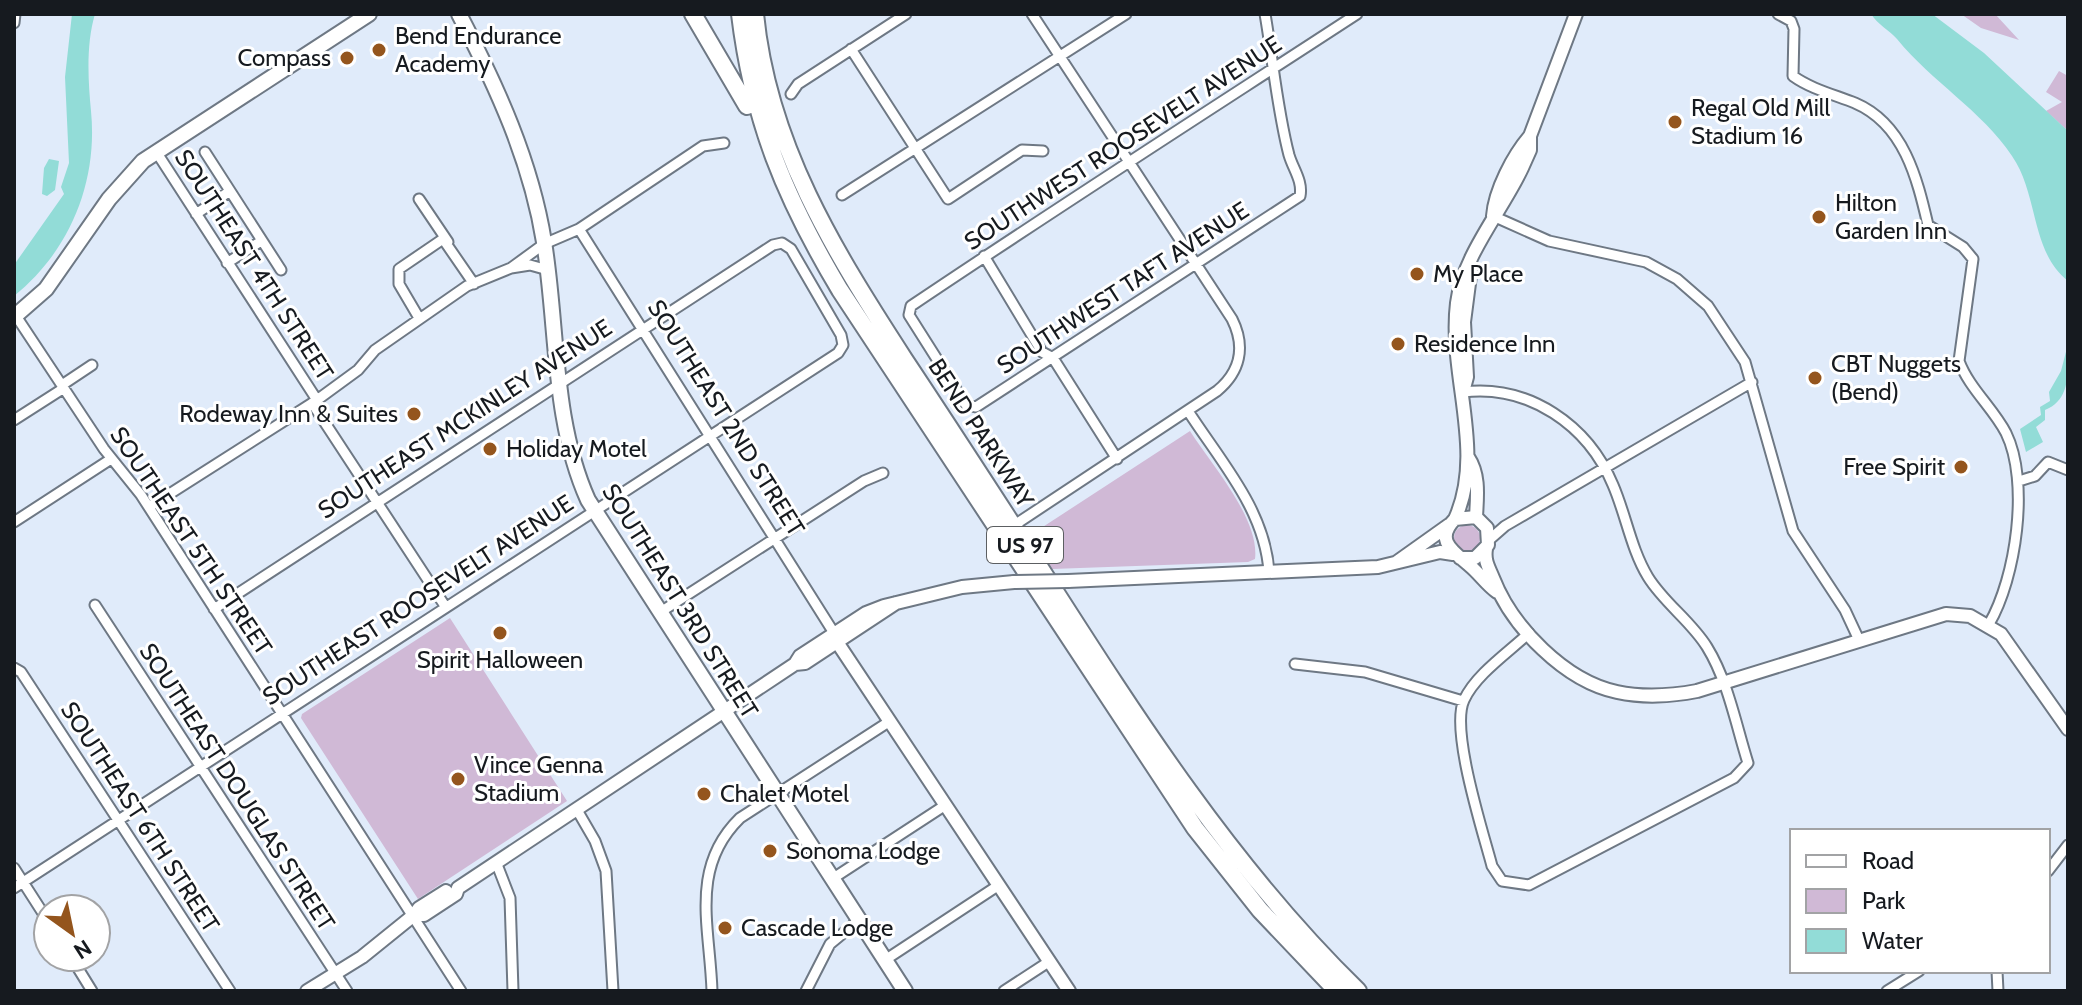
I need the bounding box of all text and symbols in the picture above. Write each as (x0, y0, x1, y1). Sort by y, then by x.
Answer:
place label: Bend Endurance Academy (395, 21, 562, 78)
street label: SOUTHWEST ROOSEVELT AVENUE (959, 29, 1287, 256)
marker: Bend Endurance Academy (370, 41, 388, 59)
place label: Compass (238, 43, 331, 72)
marker: Compass (338, 49, 356, 67)
place label: Regal Old Mill Stadium 16 (1691, 93, 1830, 150)
marker: Regal Old Mill Stadium 16 (1666, 113, 1684, 131)
street label: SOUTHEAST 4TH STREET (169, 144, 340, 386)
place label: Hilton Garden Inn (1835, 188, 1947, 245)
street label: SOUTHWEST TAFT AVENUE (992, 195, 1254, 380)
marker: Hilton Garden Inn (1810, 208, 1828, 226)
place label: My Place (1433, 259, 1523, 288)
marker: My Place (1408, 265, 1426, 283)
street label: SOUTHEAST 2ND STREET (642, 294, 811, 541)
street label: SOUTHEAST MCKINLEY AVENUE (313, 313, 617, 524)
place label: Residence Inn (1414, 329, 1556, 358)
marker: Residence Inn (1389, 335, 1407, 353)
place label: CBT Nuggets (Bend) (1831, 349, 1961, 406)
street label: BEND PARKWAY (923, 353, 1041, 513)
marker: CBT Nuggets (Bend) (1806, 369, 1824, 387)
place label: Rodeway Inn & Suites (179, 399, 398, 428)
marker: Rodeway Inn & Suites (405, 405, 423, 423)
street label: SOUTHEAST 5TH STREET (104, 421, 279, 660)
place label: Holiday Motel (506, 434, 647, 463)
marker: Holiday Motel (481, 440, 499, 458)
place label: Free Spirit (1843, 452, 1945, 481)
marker: Free Spirit (1952, 458, 1970, 476)
street label: SOUTHEAST 3RD STREET (596, 478, 765, 723)
street label: SOUTHEAST ROOSEVELT AVENUE (257, 488, 578, 711)
road number: US 97 (987, 527, 1063, 563)
marker: Spirit Halloween (491, 624, 509, 642)
street label: SOUTHEAST DOUGLAS STREET (134, 638, 341, 936)
place label: Spirit Halloween (417, 645, 583, 674)
street label: SOUTHEAST 6TH STREET (55, 696, 226, 937)
place label: Vince Genna Stadium (474, 750, 604, 807)
marker: Vince Genna Stadium (449, 770, 467, 788)
place label: Chalet Motel (720, 779, 849, 808)
marker: Chalet Motel (695, 785, 713, 803)
legend (1790, 829, 2050, 973)
place label: Sonoma Lodge (786, 836, 940, 865)
marker: Sonoma Lodge (761, 842, 779, 860)
text: Road (1862, 846, 1914, 875)
text: Park (1862, 886, 1905, 915)
north arrow (32, 893, 112, 973)
place label: Cascade Lodge (741, 913, 893, 942)
marker: Cascade Lodge (716, 919, 734, 937)
text: Water (1862, 926, 1923, 955)
text: N (69, 934, 96, 965)

